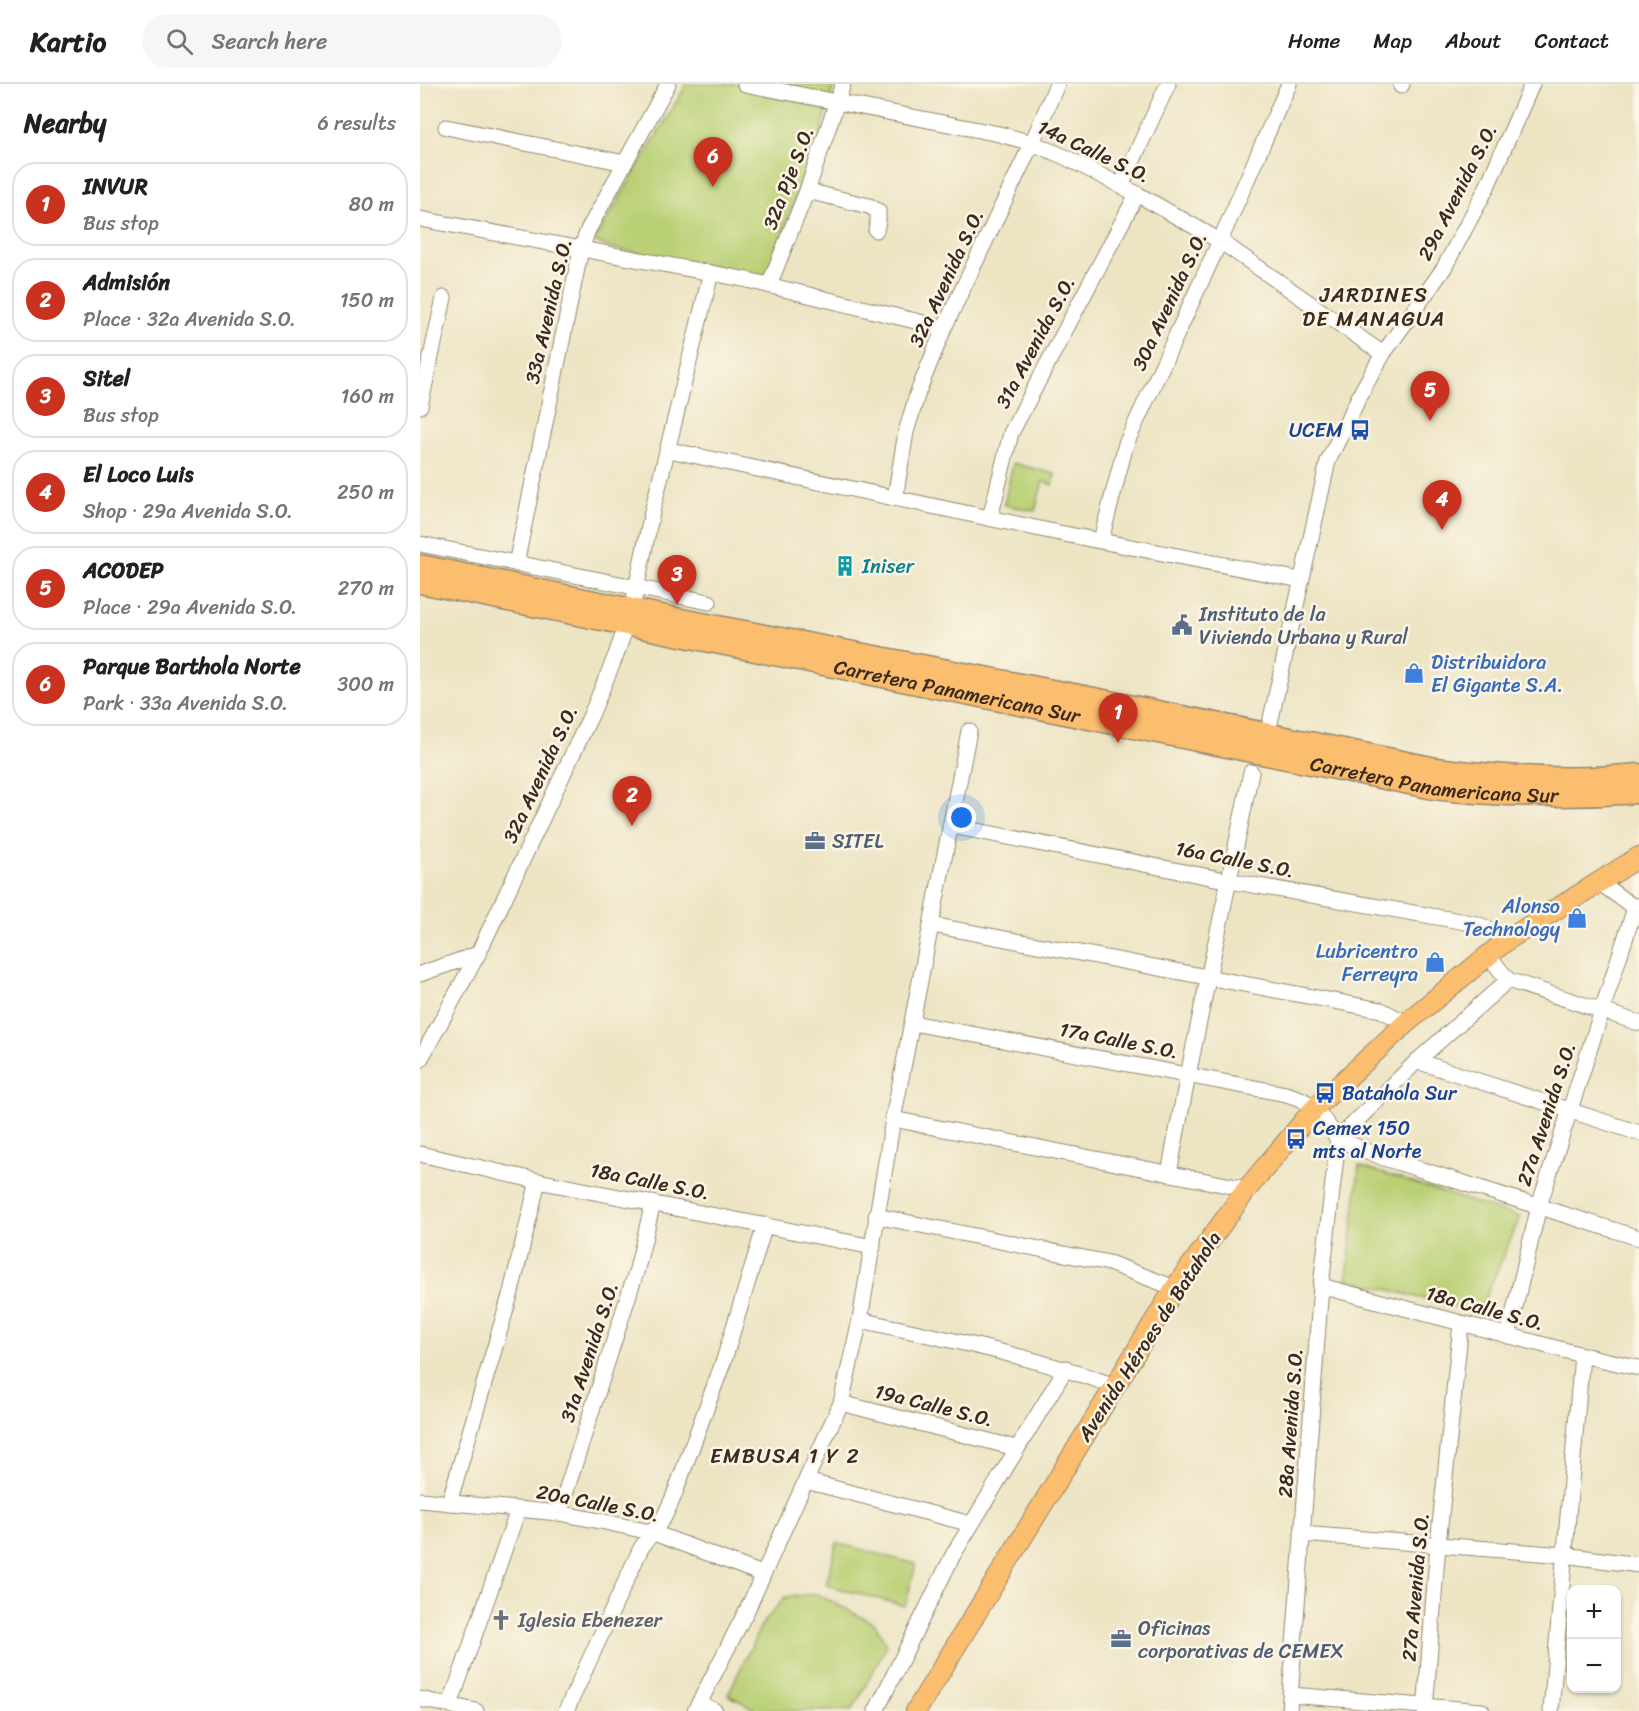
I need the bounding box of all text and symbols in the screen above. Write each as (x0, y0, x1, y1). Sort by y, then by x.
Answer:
search box (142, 14, 562, 68)
text: Kartio (30, 17, 106, 66)
text: Search here (211, 22, 327, 61)
text: Home (1288, 22, 1340, 60)
text: Map (1373, 22, 1412, 60)
text: About (1445, 22, 1502, 60)
text: Contact (1535, 22, 1609, 60)
icon: search (163, 25, 196, 58)
text: Nearby (24, 100, 106, 146)
text: 6 results (317, 106, 396, 141)
street label: 14a Calle S.O. (1031, 110, 1156, 193)
street label: 29a Avenida S.O. (1408, 117, 1507, 267)
street label: 32a Pje S.O. (753, 121, 824, 235)
pin: 6 (694, 138, 732, 187)
text: INVUR (83, 167, 148, 206)
text: 1 (41, 187, 50, 222)
text: 80 m (349, 187, 394, 222)
street label: 32a Avenida S.O. (899, 203, 994, 353)
text: Bus stop (83, 206, 159, 241)
street label: 30a Avenida S.O. (1122, 226, 1217, 377)
street label: 33a Avenida S.O. (515, 235, 582, 387)
text: Admisión (83, 263, 170, 302)
street label: 31a Avenida S.O. (986, 270, 1085, 415)
district label: JARDINES DE MANAGUA (1302, 276, 1446, 338)
text: 2 (40, 283, 51, 318)
text: 150 m (340, 283, 394, 318)
text: Place · 32a Avenida S.O. (83, 302, 296, 337)
text: Sitel (83, 359, 130, 398)
pin: 5 (1410, 372, 1450, 421)
text: 3 (40, 379, 51, 414)
text: 160 m (341, 379, 394, 414)
text: Bus stop (83, 398, 159, 433)
place label: UCEM (1289, 413, 1343, 448)
bus stop icon: UCEM (1348, 418, 1372, 442)
text: El Loco Luis (83, 455, 193, 494)
text: 4 (39, 475, 52, 510)
text: 250 m (337, 475, 394, 510)
pin: 4 (1422, 480, 1462, 530)
text: Shop · 29a Avenida S.O. (83, 494, 293, 529)
place label: Iniser (861, 549, 915, 584)
text: ACODEP (83, 551, 163, 590)
building icon: Iniser (833, 554, 857, 578)
pin: 3 (658, 556, 696, 605)
text: 5 (39, 571, 52, 606)
text: 270 m (338, 571, 394, 606)
text: Place · 29a Avenida S.O. (83, 590, 297, 625)
place label: Instituto de la Vivienda Urbana y Rural (1198, 597, 1408, 655)
public building icon: Instituto de la Vivienda Urbana y Rural (1170, 613, 1194, 637)
place label: Distribuidora El Gigante S.A. (1431, 645, 1563, 703)
text: Parque Barthola Norte (83, 647, 301, 686)
street label: Carretera Panamericana Sur (831, 650, 1085, 734)
shop icon: Distribuidora El Gigante S.A. (1402, 661, 1426, 685)
text: 6 (40, 667, 51, 702)
text: 300 m (337, 667, 394, 702)
text: Park · 33a Avenida S.O. (83, 686, 288, 721)
pin: 1 (1098, 694, 1138, 743)
street label: 32a Avenida S.O. (493, 699, 588, 849)
street label: Carretera Panamericana Sur (1307, 746, 1560, 813)
pin: 2 (612, 776, 652, 826)
your location (947, 803, 976, 832)
place label: SITEL (832, 824, 884, 859)
office icon: SITEL (803, 829, 827, 853)
street label: 16a Calle S.O. (1172, 831, 1297, 888)
place label: Alonso Technology (1463, 889, 1561, 947)
shop icon: Alonso Technology (1565, 906, 1589, 930)
place label: Lubricentro Ferreyra (1316, 934, 1418, 992)
shop icon: Lubricentro Ferreyra (1423, 950, 1447, 974)
street label: 17a Calle S.O. (1056, 1012, 1181, 1069)
street label: 27a Avenida S.O. (1507, 1038, 1586, 1191)
place label: Batahola Sur (1342, 1076, 1458, 1111)
bus stop icon: Batahola Sur (1313, 1081, 1337, 1105)
place label: Cemex 150 mts al Norte (1313, 1111, 1422, 1169)
bus stop icon: Cemex 150 mts al Norte (1284, 1127, 1308, 1151)
street label: 18a Calle S.O. (587, 1153, 713, 1210)
street label: Avenida Héroes de Batahola (1067, 1224, 1231, 1449)
street label: 18a Calle S.O. (1422, 1276, 1548, 1341)
street label: 31a Avenida S.O. (550, 1277, 629, 1427)
street label: 28a Avenida S.O. (1268, 1347, 1313, 1499)
street label: 19a Calle S.O. (871, 1374, 997, 1437)
district label: EMBUSA 1 Y 2 (710, 1437, 860, 1475)
street label: 20a Calle S.O. (533, 1474, 662, 1533)
street label: 27a Avenida S.O. (1392, 1511, 1439, 1663)
map controls (1567, 1585, 1621, 1693)
button: + (1567, 1585, 1621, 1639)
place label: Iglesia Ebenezer (517, 1603, 664, 1638)
church icon: Iglesia Ebenezer (489, 1608, 513, 1632)
place label: Oficinas corporativas de CEMEX (1138, 1611, 1344, 1669)
office icon: Oficinas corporativas de CEMEX (1109, 1627, 1133, 1651)
button: − (1567, 1639, 1621, 1693)

